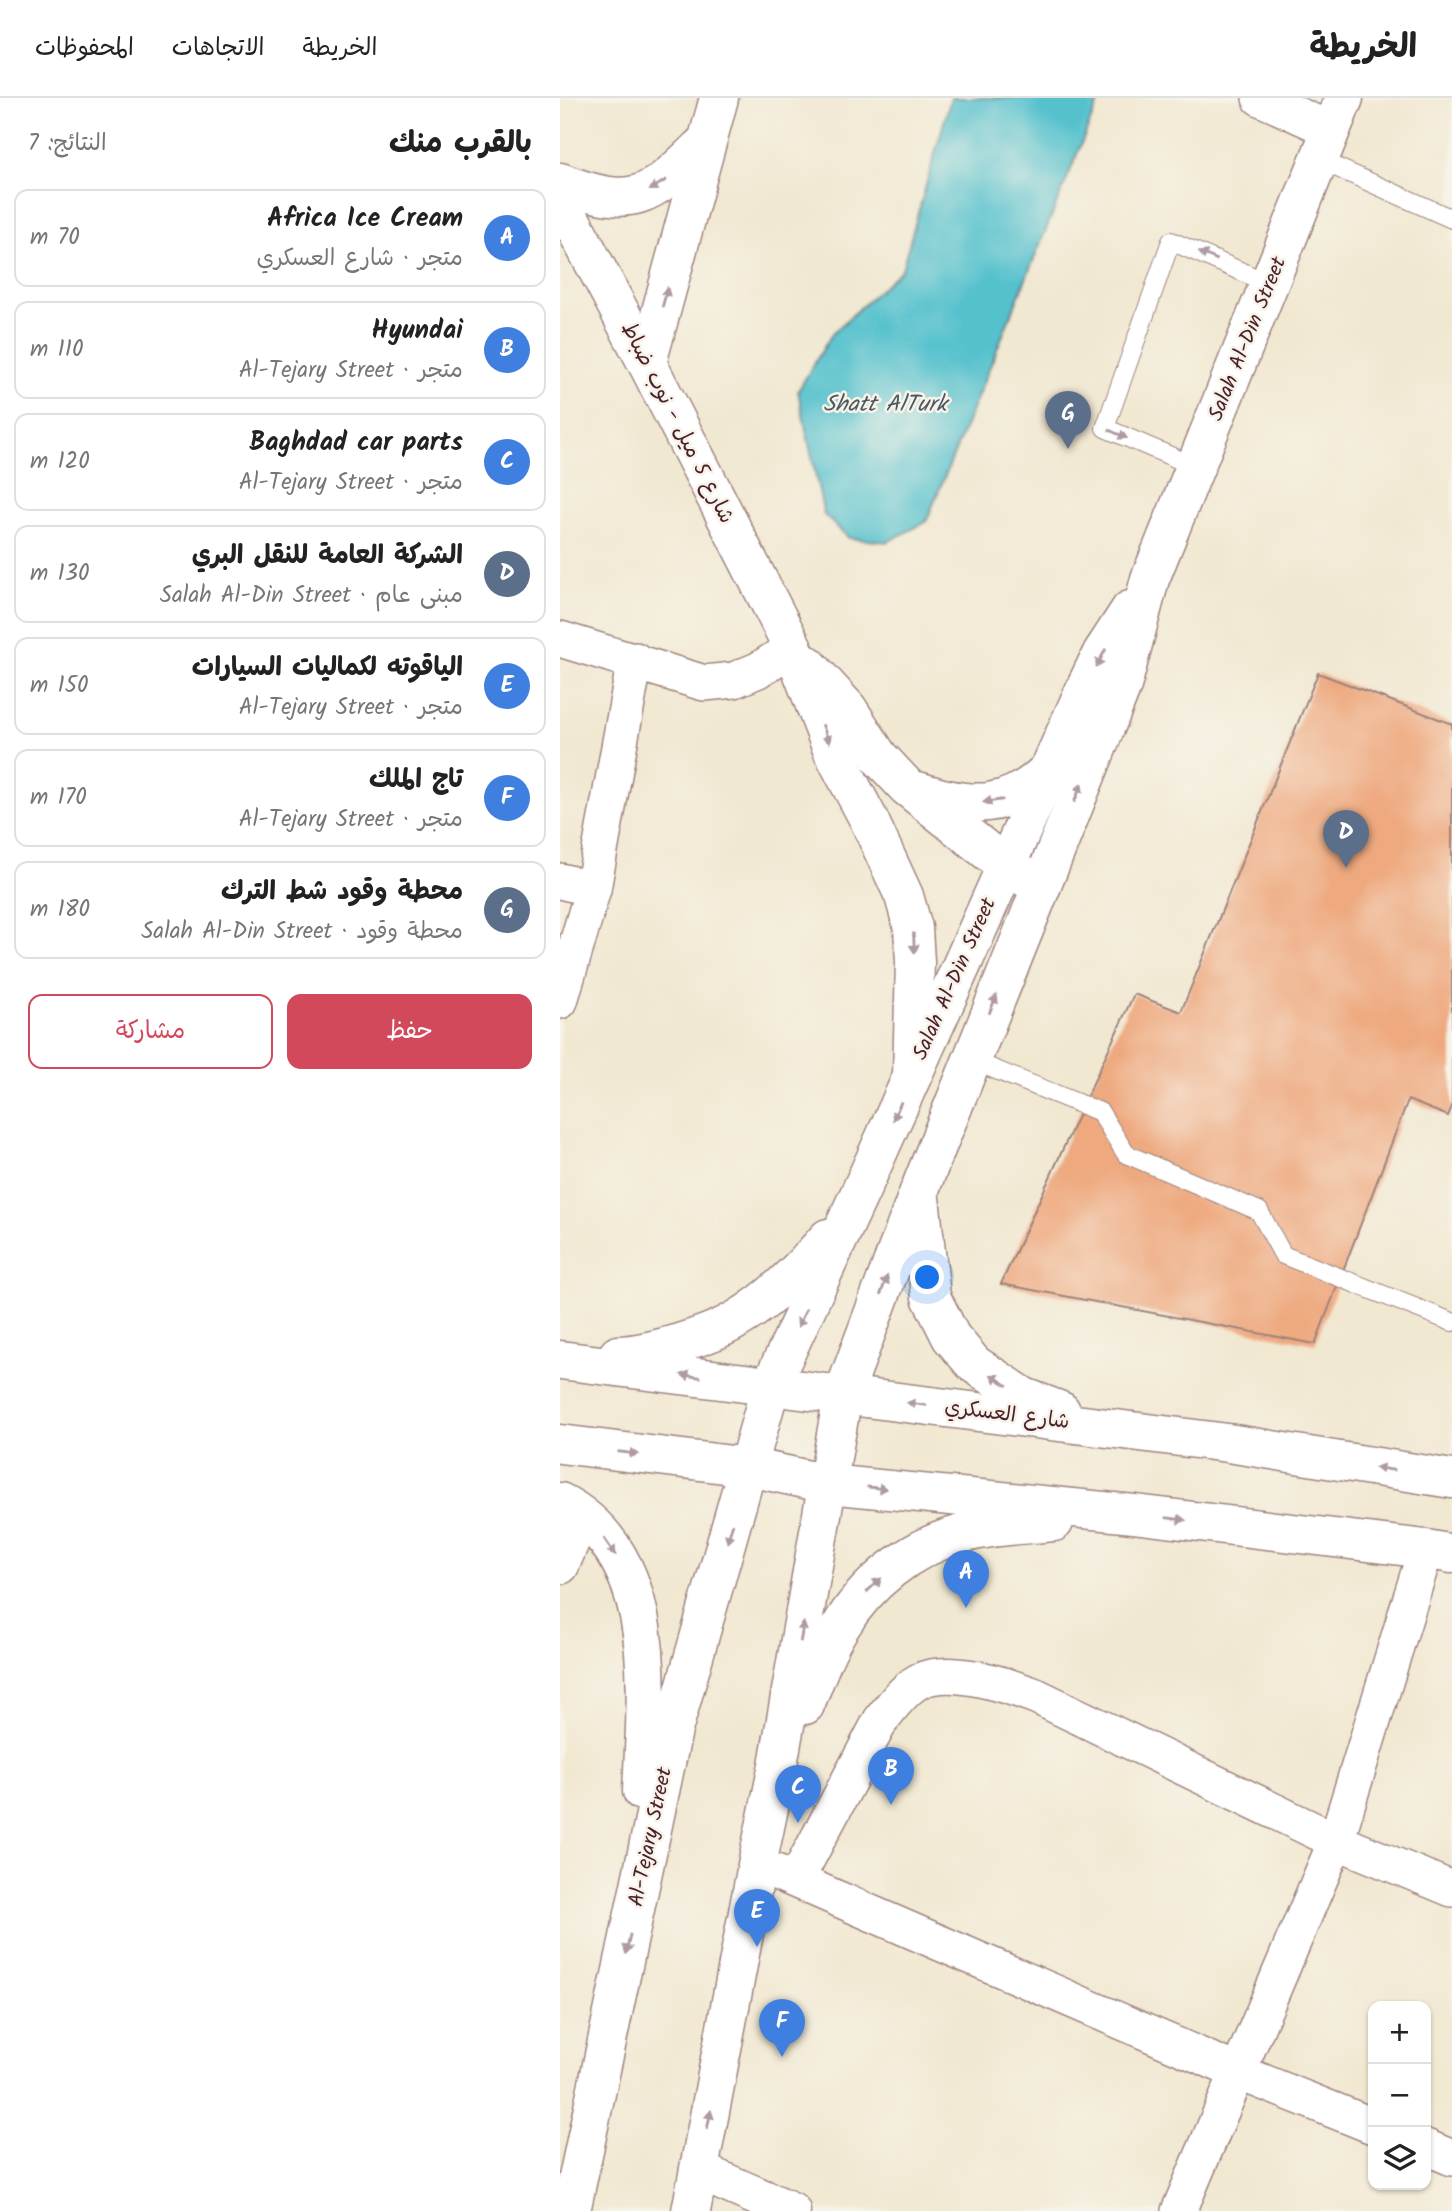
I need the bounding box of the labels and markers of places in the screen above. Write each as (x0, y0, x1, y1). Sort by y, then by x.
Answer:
pin: G (1045, 391, 1091, 449)
pin: D (1323, 810, 1369, 868)
pin: A (943, 1550, 989, 1608)
pin: B (868, 1747, 914, 1805)
pin: C (775, 1765, 821, 1823)
pin: E (734, 1889, 780, 1947)
pin: F (759, 1999, 805, 2057)

